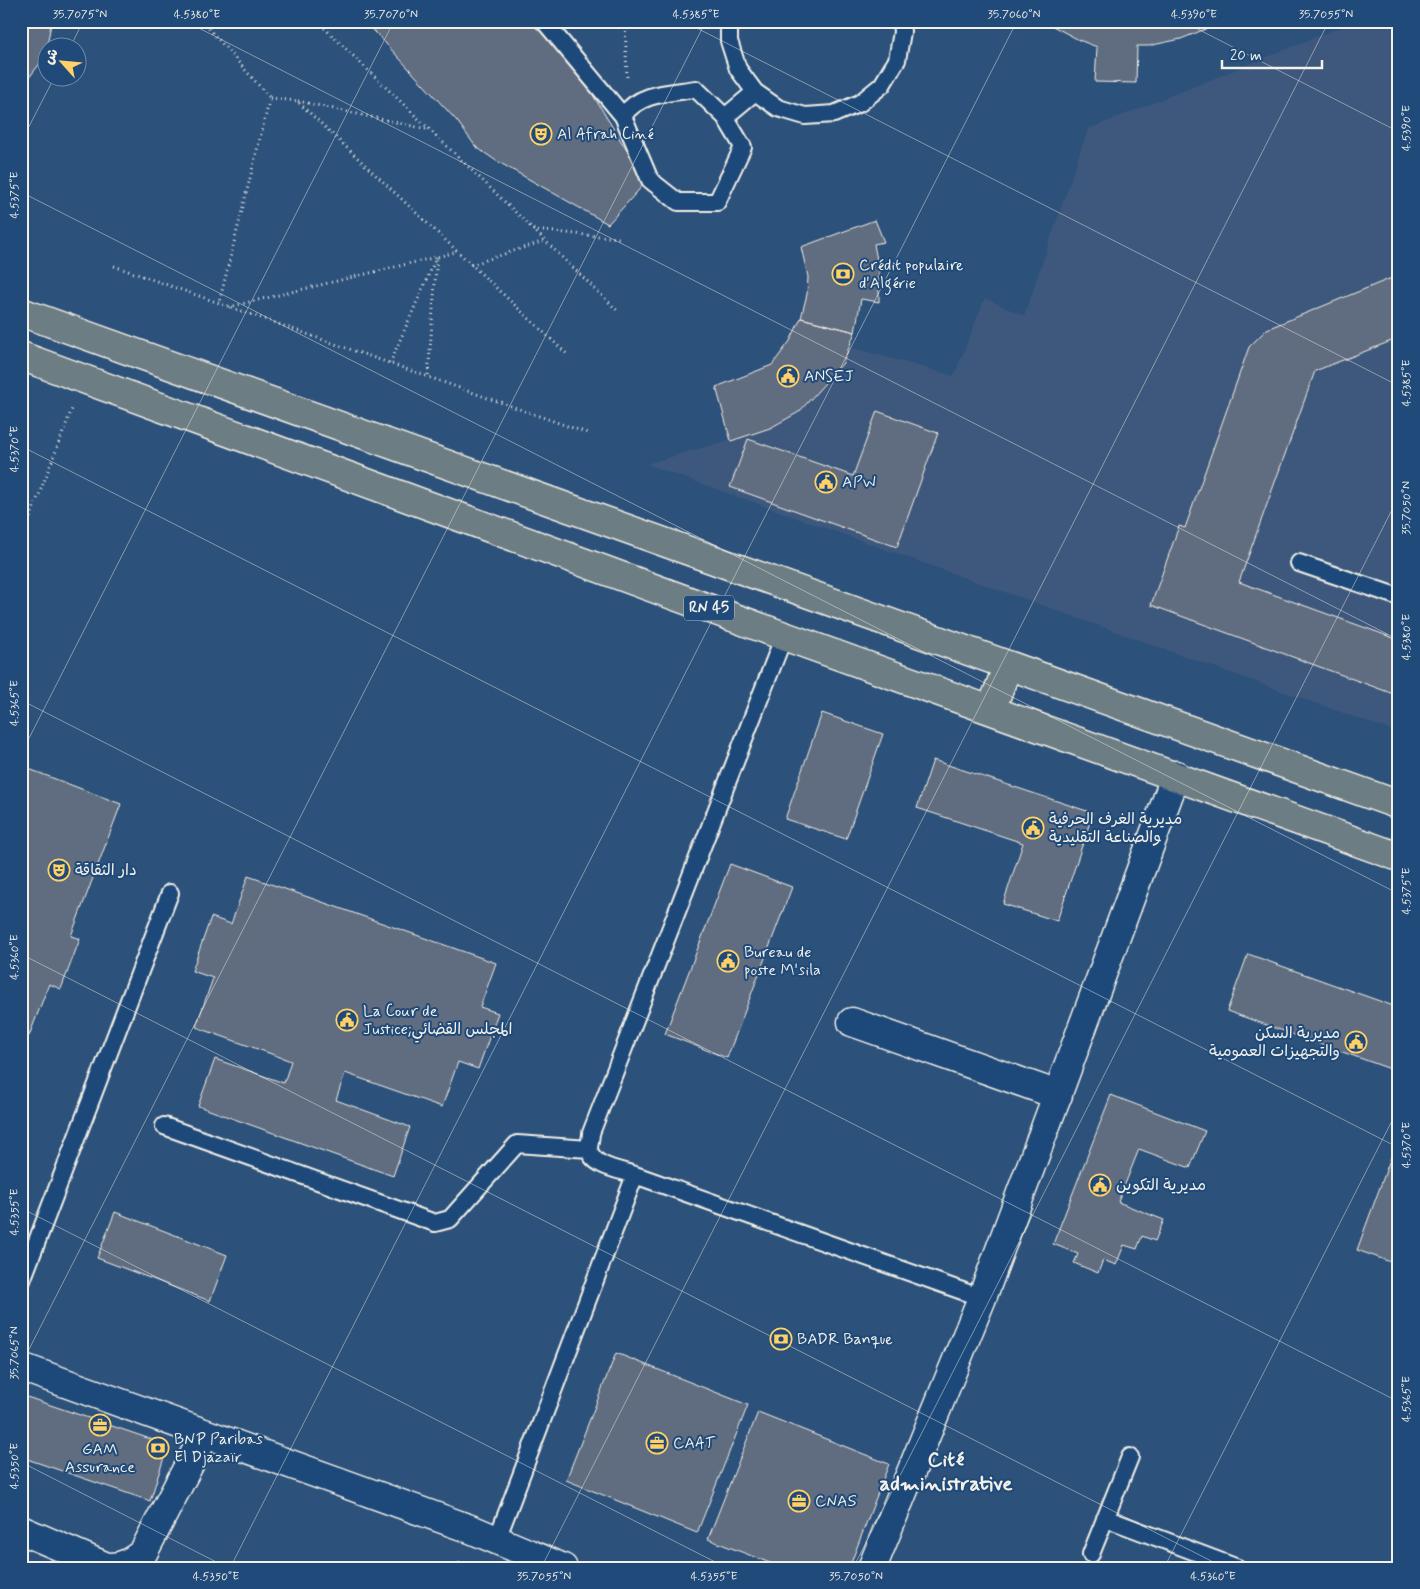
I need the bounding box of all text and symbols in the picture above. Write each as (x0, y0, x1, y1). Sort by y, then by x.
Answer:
text: 35.7075°N (53, 7, 107, 23)
text: 4.5380°E (174, 7, 220, 23)
text: 35.7070°N (364, 7, 418, 23)
text: 4.5385°E (673, 7, 719, 23)
text: 35.7060°N (987, 7, 1041, 23)
text: 4.5390°E (1171, 7, 1217, 23)
text: 35.7055°N (1299, 7, 1353, 23)
north arrow (38, 38, 88, 88)
scale bar (1222, 38, 1322, 70)
text: ش (40, 46, 63, 68)
text: 20 m (1230, 46, 1262, 66)
text: 4.5390°E (1399, 105, 1415, 151)
theatre icon: Al Afrah Ciné (529, 122, 553, 146)
place label: Al Afrah Ciné (557, 124, 654, 145)
text: 4.5375°E (7, 171, 23, 219)
place label: Crédit populaire d'Algérie (859, 255, 964, 295)
bank icon: Crédit populaire d'Algérie (831, 262, 855, 286)
text: 4.5385°E (1399, 360, 1415, 406)
public building icon: ANSEJ (776, 364, 800, 388)
place label: ANSEJ (804, 366, 854, 387)
text: 4.5370°E (7, 426, 23, 472)
public building icon: APW (814, 470, 838, 494)
place label: APW (842, 472, 876, 493)
text: 35.7050°N (1399, 481, 1415, 535)
road number: RN 45 (684, 596, 734, 620)
text: 4.5380°E (1399, 614, 1415, 660)
text: 4.5365°E (7, 680, 23, 726)
place label: مديرية الغرف الحرفية والصناعة التقليدية (1049, 809, 1182, 848)
public building icon: مديرية الغرف الحرفية والصناعة التقليدية (1021, 816, 1045, 840)
theatre icon: دار الثقاقة (47, 858, 71, 882)
place label: دار الثقاقة (75, 860, 137, 881)
text: 4.5375°E (1399, 867, 1415, 915)
text: 4.5360°E (7, 934, 23, 980)
place label: Bureau de poste M'sila (744, 942, 821, 981)
public building icon: Bureau de poste M'sila (716, 949, 740, 973)
place label: La Cour de Justice;المجلس القضائي (363, 1001, 512, 1043)
public building icon: La Cour de Justice;المجلس القضائي (335, 1008, 359, 1032)
place label: مديرية السكن والتجهيزات العمومية (1209, 1023, 1340, 1062)
public building icon: مديرية السكن والتجهيزات العمومية (1344, 1030, 1368, 1054)
text: 4.5370°E (1399, 1122, 1415, 1168)
public building icon: مديرية التكوين (1088, 1173, 1112, 1197)
place label: مديرية التكوين (1116, 1175, 1206, 1196)
text: 4.5355°E (7, 1188, 23, 1236)
text: 35.7065°N (7, 1326, 23, 1380)
bank icon: BADR Banque (769, 1327, 793, 1351)
place label: BADR Banque (797, 1329, 893, 1350)
text: 4.5365°E (1399, 1376, 1415, 1422)
office icon: GAM Assurance (88, 1413, 112, 1437)
place label: BNP Paribas El Djazaïr (174, 1429, 263, 1468)
office icon: CAAT (645, 1431, 669, 1455)
place label: CAAT (673, 1433, 716, 1454)
bank icon: BNP Paribas El Djazaïr (146, 1436, 170, 1460)
place label: GAM Assurance (65, 1439, 135, 1478)
text: 4.5350°E (7, 1443, 23, 1489)
district label: Cité administrative (879, 1446, 1013, 1498)
office icon: CNAS (787, 1489, 811, 1513)
place label: CNAS (815, 1491, 856, 1512)
text: 4.5350°E (193, 1569, 239, 1585)
text: 35.7055°N (517, 1569, 571, 1585)
text: 4.5355°E (690, 1569, 738, 1585)
text: 35.7050°N (829, 1569, 883, 1585)
text: 4.5360°E (1190, 1569, 1236, 1585)

